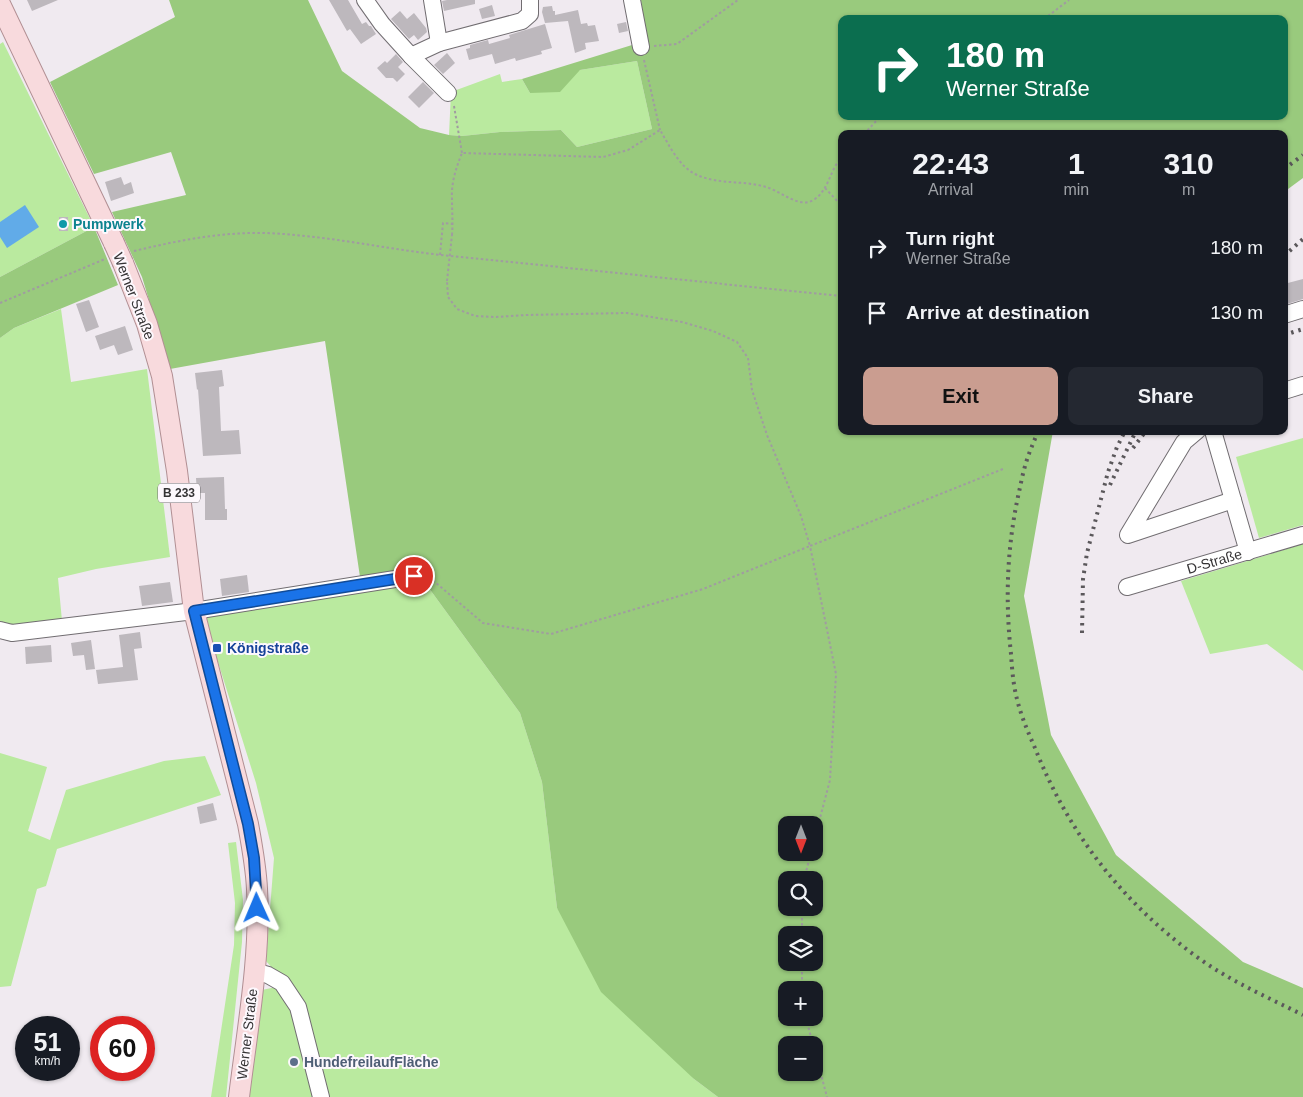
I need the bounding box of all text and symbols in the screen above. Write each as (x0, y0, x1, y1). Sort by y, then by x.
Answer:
icon: right (863, 35, 928, 100)
text: 180 m (946, 35, 1045, 74)
text: Werner Straße (946, 76, 1090, 101)
text: 22:43 (912, 147, 989, 180)
text: 1 (1068, 147, 1085, 180)
text: 310 (1164, 147, 1214, 180)
text: Arrival (928, 181, 973, 198)
text: min (1063, 181, 1089, 198)
text: m (1182, 181, 1195, 198)
place label: Pumpwerk (73, 216, 144, 232)
marker: Pumpwerk (57, 218, 69, 230)
text: Turn right (906, 228, 994, 249)
icon: right (863, 234, 891, 262)
text: 180 m (1210, 237, 1263, 258)
street label: Werner Straße (110, 250, 158, 342)
text: Werner Straße (906, 250, 1011, 267)
icon: arrive (863, 299, 891, 327)
text: Arrive at destination (906, 302, 1090, 323)
text: 130 m (1210, 302, 1263, 323)
button: Exit (863, 367, 1058, 425)
button: Share (1068, 367, 1263, 425)
road number: B 233 (158, 483, 200, 502)
street label: D-Straße (1185, 545, 1244, 577)
pin (393, 555, 435, 597)
icon: arrive (400, 562, 428, 590)
place label: Königstraße (227, 640, 309, 656)
marker: Königstraße (211, 642, 223, 654)
north arrow (778, 816, 822, 861)
map controls (778, 816, 823, 1081)
button: search (778, 871, 823, 916)
position arrow (230, 881, 282, 933)
button: layers (778, 926, 823, 971)
button: + (778, 981, 823, 1026)
street label: Werner Straße (233, 987, 261, 1080)
speed limit sign: 60 (90, 1016, 155, 1081)
text: 51 (34, 1028, 61, 1056)
button: − (778, 1036, 823, 1081)
text: km/h (34, 1054, 61, 1068)
place label: HundefreilaufFläche (304, 1054, 439, 1070)
marker: HundefreilaufFläche (288, 1056, 300, 1068)

